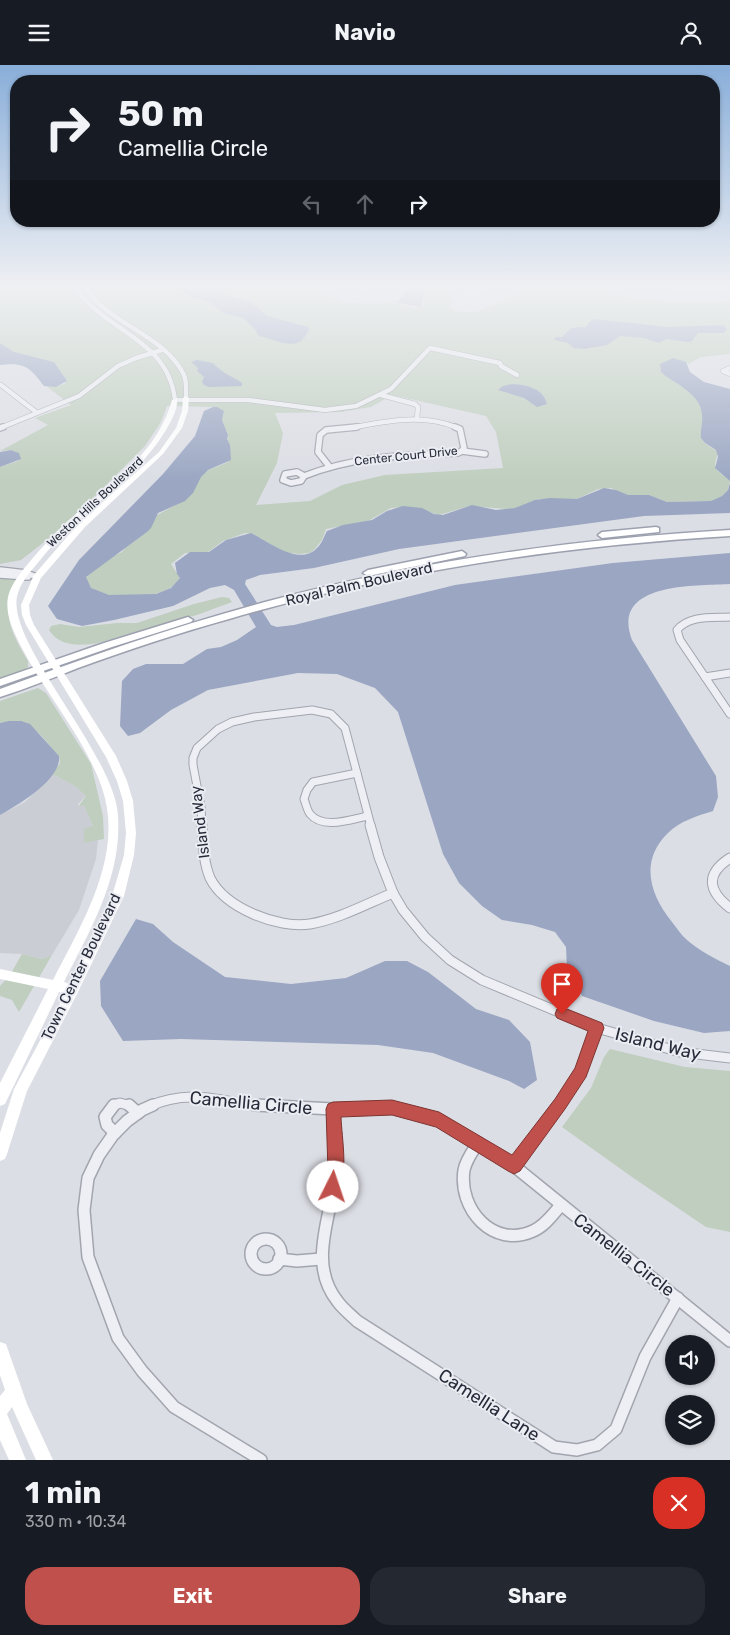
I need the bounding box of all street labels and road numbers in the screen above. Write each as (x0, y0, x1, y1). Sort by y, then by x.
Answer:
street label: Center Court Drive (354, 444, 459, 468)
street label: Weston Hills Boulevard (44, 454, 146, 550)
street label: Royal Palm Boulevard (284, 558, 434, 610)
street label: Island Way (187, 785, 213, 859)
street label: Town Center Boulevard (38, 891, 124, 1043)
street label: Island Way (613, 1023, 703, 1065)
street label: Camellia Circle (189, 1087, 313, 1119)
street label: Camellia Circle (569, 1209, 679, 1301)
street label: Camellia Lane (434, 1364, 544, 1446)

